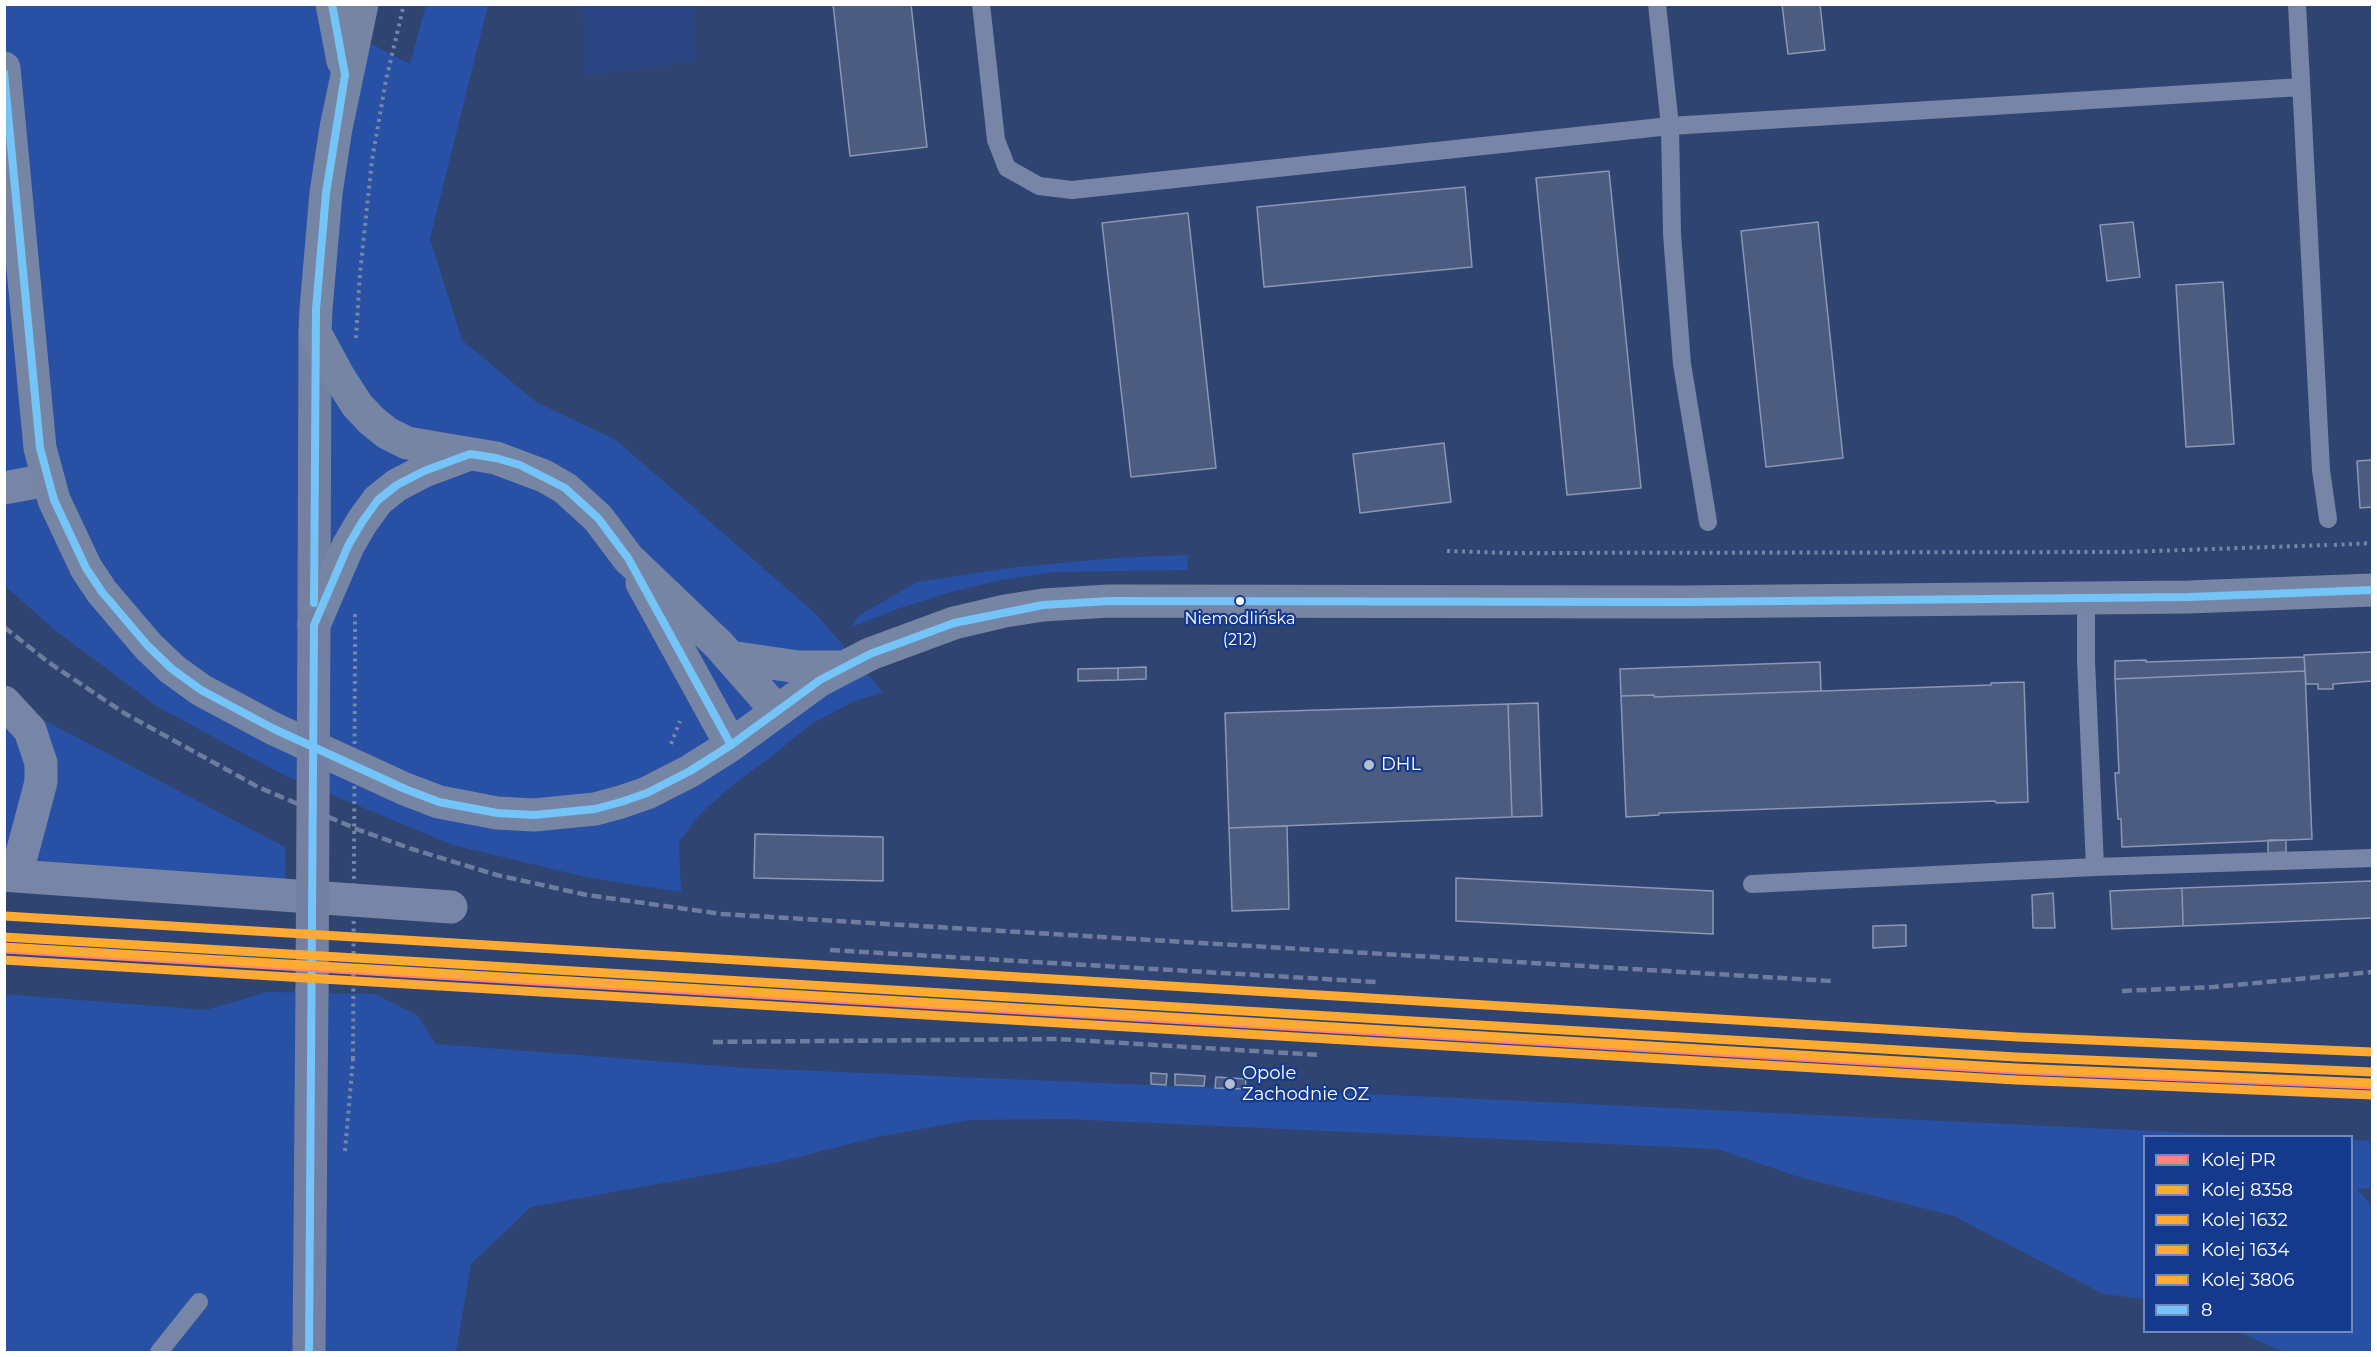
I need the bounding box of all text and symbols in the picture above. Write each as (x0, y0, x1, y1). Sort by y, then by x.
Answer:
marker: Niemodlińska (212) (1234, 595, 1246, 607)
place label: Niemodlińska (212) (1185, 609, 1295, 647)
place label: DHL (1381, 754, 1421, 776)
marker: DHL (1362, 758, 1376, 772)
place label: Opole Zachodnie OZ (1242, 1063, 1369, 1106)
marker: Opole Zachodnie OZ (1223, 1077, 1237, 1091)
legend (2143, 1135, 2353, 1333)
text: Kolej PR (2201, 1149, 2276, 1171)
text: Kolej 8358 (2201, 1179, 2293, 1201)
text: Kolej 1632 (2201, 1209, 2288, 1231)
text: Kolej 1634 (2201, 1239, 2289, 1261)
text: Kolej 3806 (2201, 1269, 2294, 1291)
text: 8 (2201, 1299, 2212, 1321)

